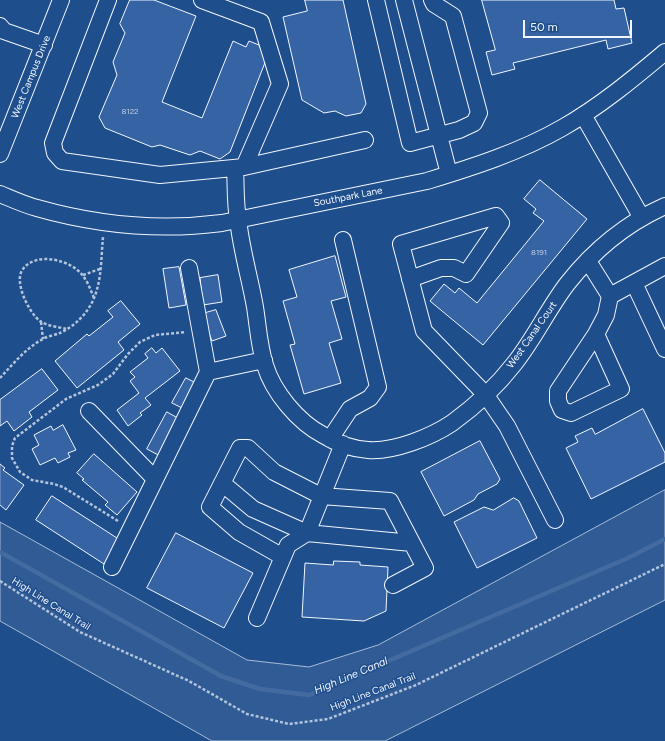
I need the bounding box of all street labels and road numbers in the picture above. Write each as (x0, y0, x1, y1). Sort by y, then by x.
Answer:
street label: West Campus Drive (9, 34, 53, 120)
street label: Southpark Lane (313, 184, 383, 210)
street label: West Canal Court (504, 299, 560, 371)
street label: High Line Canal Trail (9, 575, 93, 633)
street label: High Line Canal Trail (329, 670, 417, 714)

